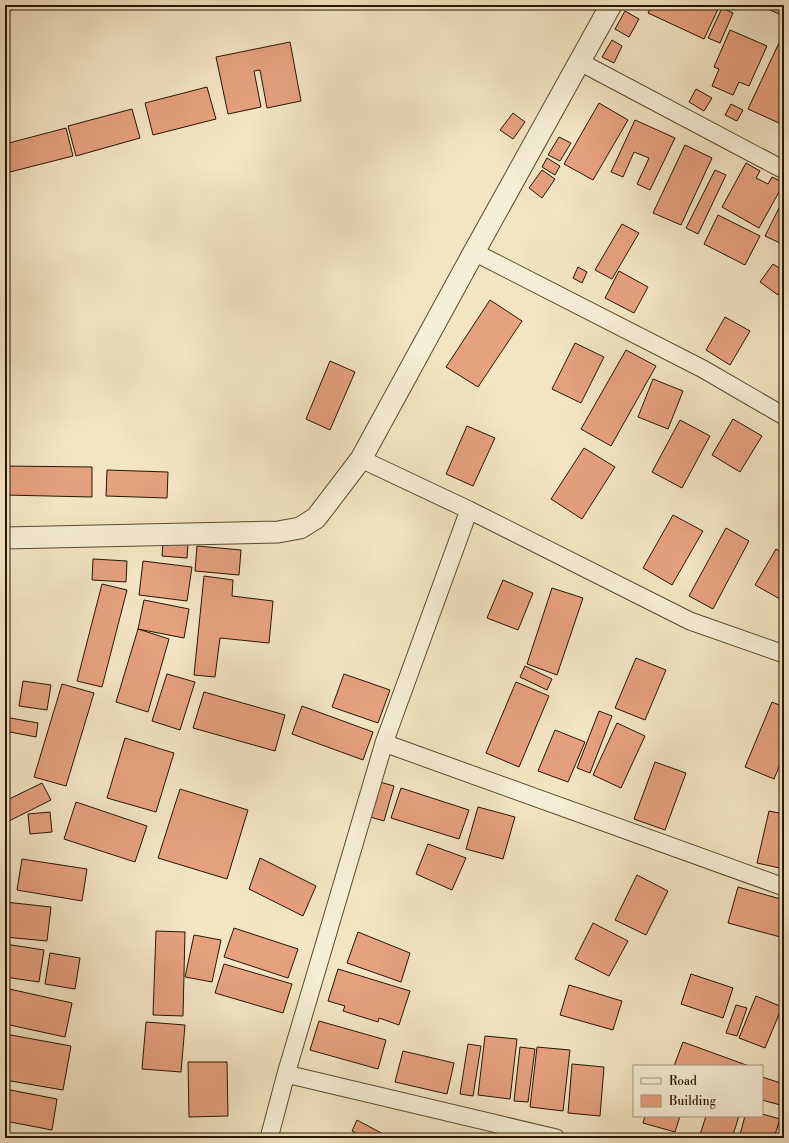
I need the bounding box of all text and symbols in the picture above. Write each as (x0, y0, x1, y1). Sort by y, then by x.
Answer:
legend (633, 1065, 763, 1117)
text: Road (669, 1074, 697, 1089)
text: Building (668, 1094, 717, 1109)

